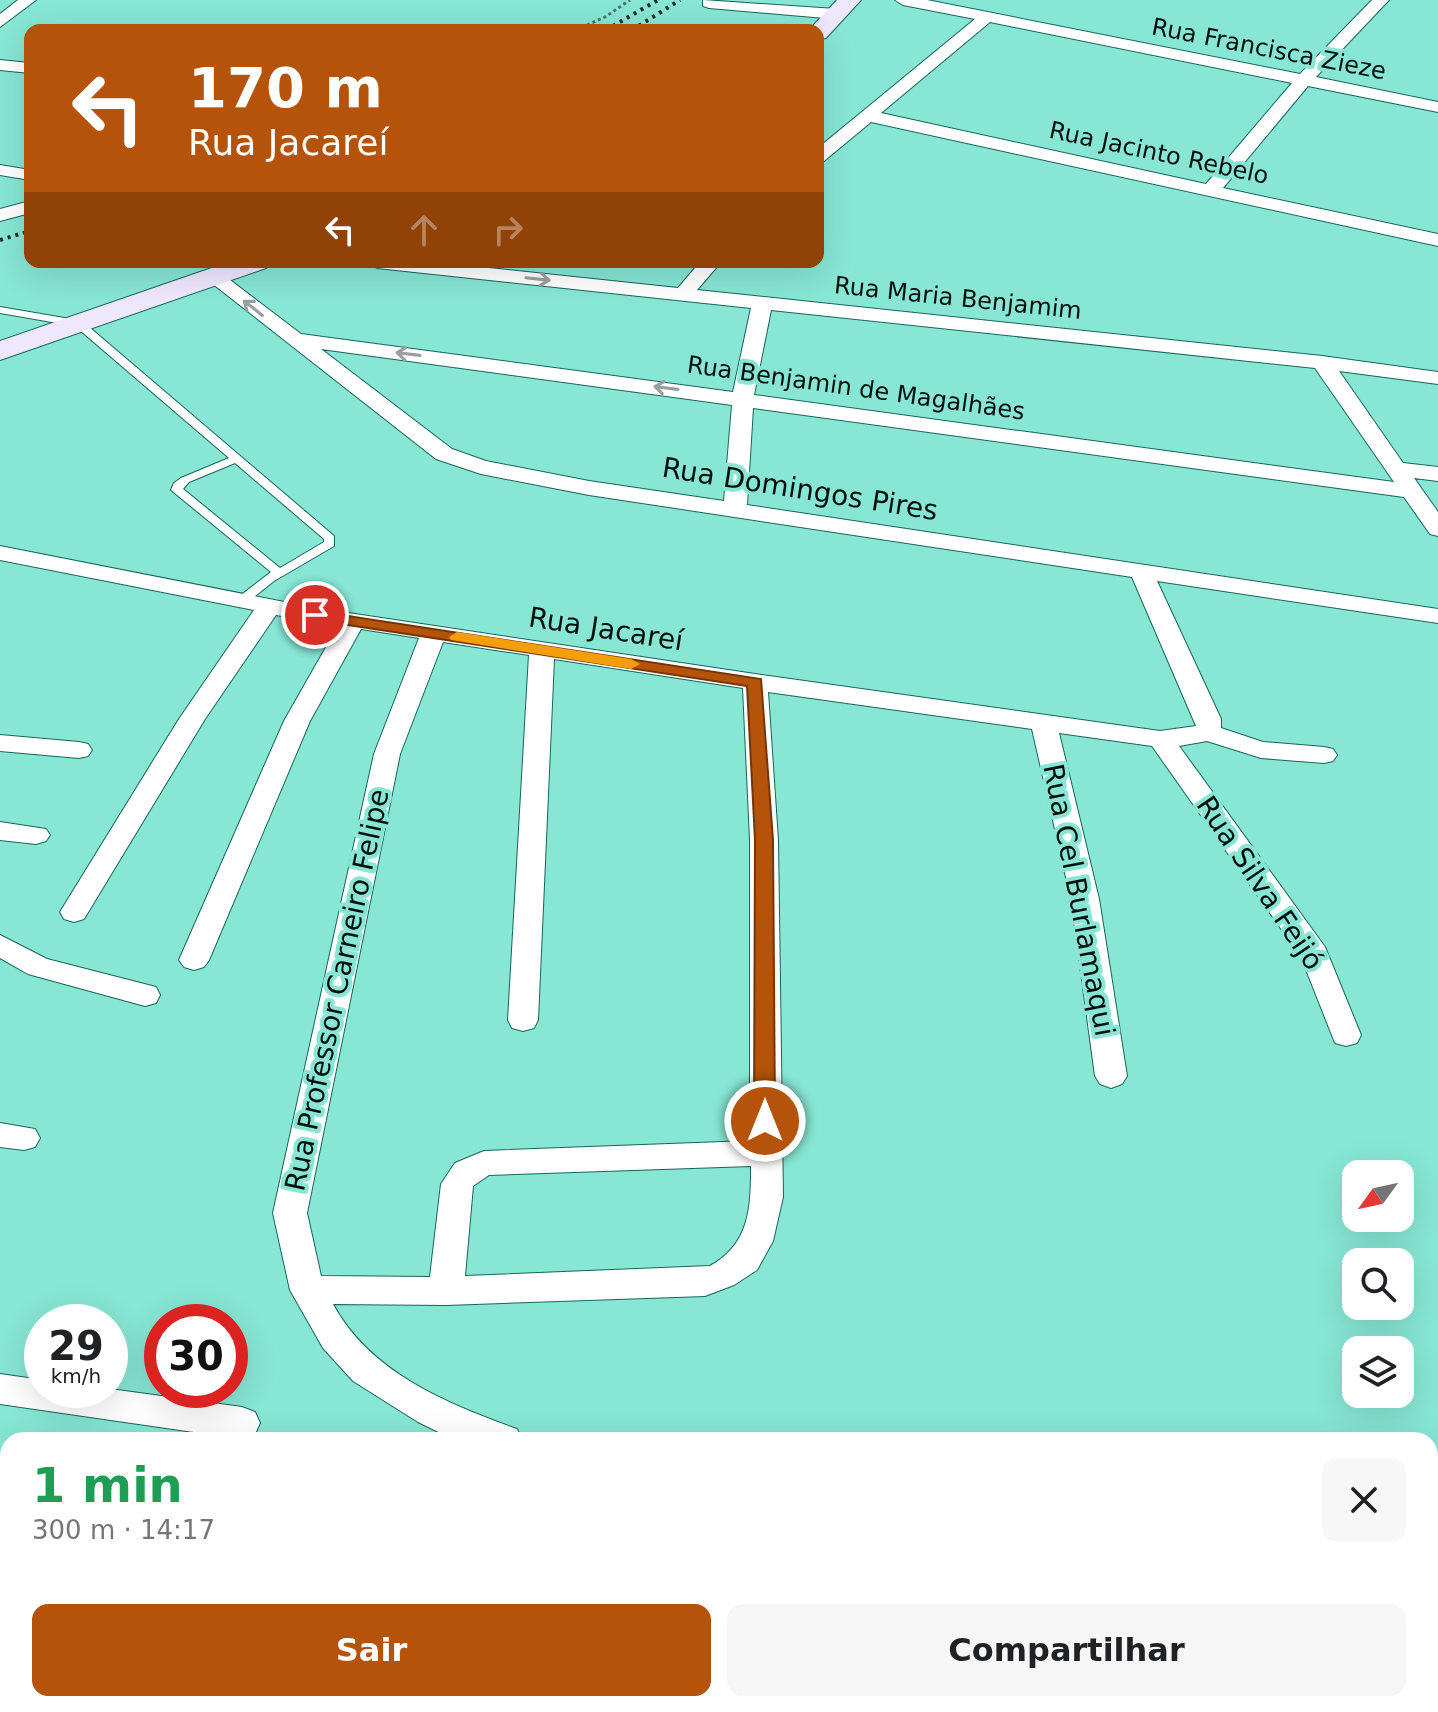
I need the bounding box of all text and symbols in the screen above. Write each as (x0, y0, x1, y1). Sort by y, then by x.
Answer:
street label: Rua Francisca Zieze (1149, 13, 1389, 85)
text: 170 m (188, 55, 383, 120)
icon: left (56, 56, 160, 160)
street label: Rua Jacinto Rebelo (1047, 116, 1271, 190)
text: Rua Jacareí (188, 122, 388, 163)
icon: left (318, 208, 362, 252)
icon: ahead (402, 208, 446, 252)
icon: right (486, 208, 530, 252)
one-way arrow (524, 271, 551, 286)
street label: Rua Maria Benjamim (833, 271, 1083, 325)
one-way arrow (243, 299, 264, 316)
one-way arrow (396, 346, 421, 361)
street label: Rua Benjamin de Magalhães (685, 350, 1027, 426)
one-way arrow (654, 380, 679, 395)
street label: Rua Domingos Pires (660, 451, 940, 527)
pin (281, 581, 349, 649)
icon: arrive (293, 593, 337, 637)
street label: Rua Jacareí (526, 601, 687, 658)
street label: Rua Cel Burlamaqui (1036, 761, 1122, 1039)
street label: Rua Professor Carneiro Felipe (278, 786, 396, 1194)
street label: Rua Silva Feijó (1190, 790, 1330, 976)
position arrow (723, 1079, 807, 1163)
north arrow (1342, 1160, 1414, 1232)
map controls (1342, 1160, 1414, 1408)
button: search (1342, 1248, 1414, 1320)
speed limit sign: 30 (144, 1304, 248, 1408)
text: 29 (48, 1323, 104, 1369)
button: layers (1342, 1336, 1414, 1408)
text: km/h (51, 1364, 101, 1388)
text: 1 min (32, 1457, 183, 1513)
button: close (1322, 1458, 1406, 1542)
text: 300 m · 14:17 (32, 1515, 215, 1545)
button: Sair (32, 1604, 711, 1696)
button: Compartilhar (727, 1604, 1406, 1696)

